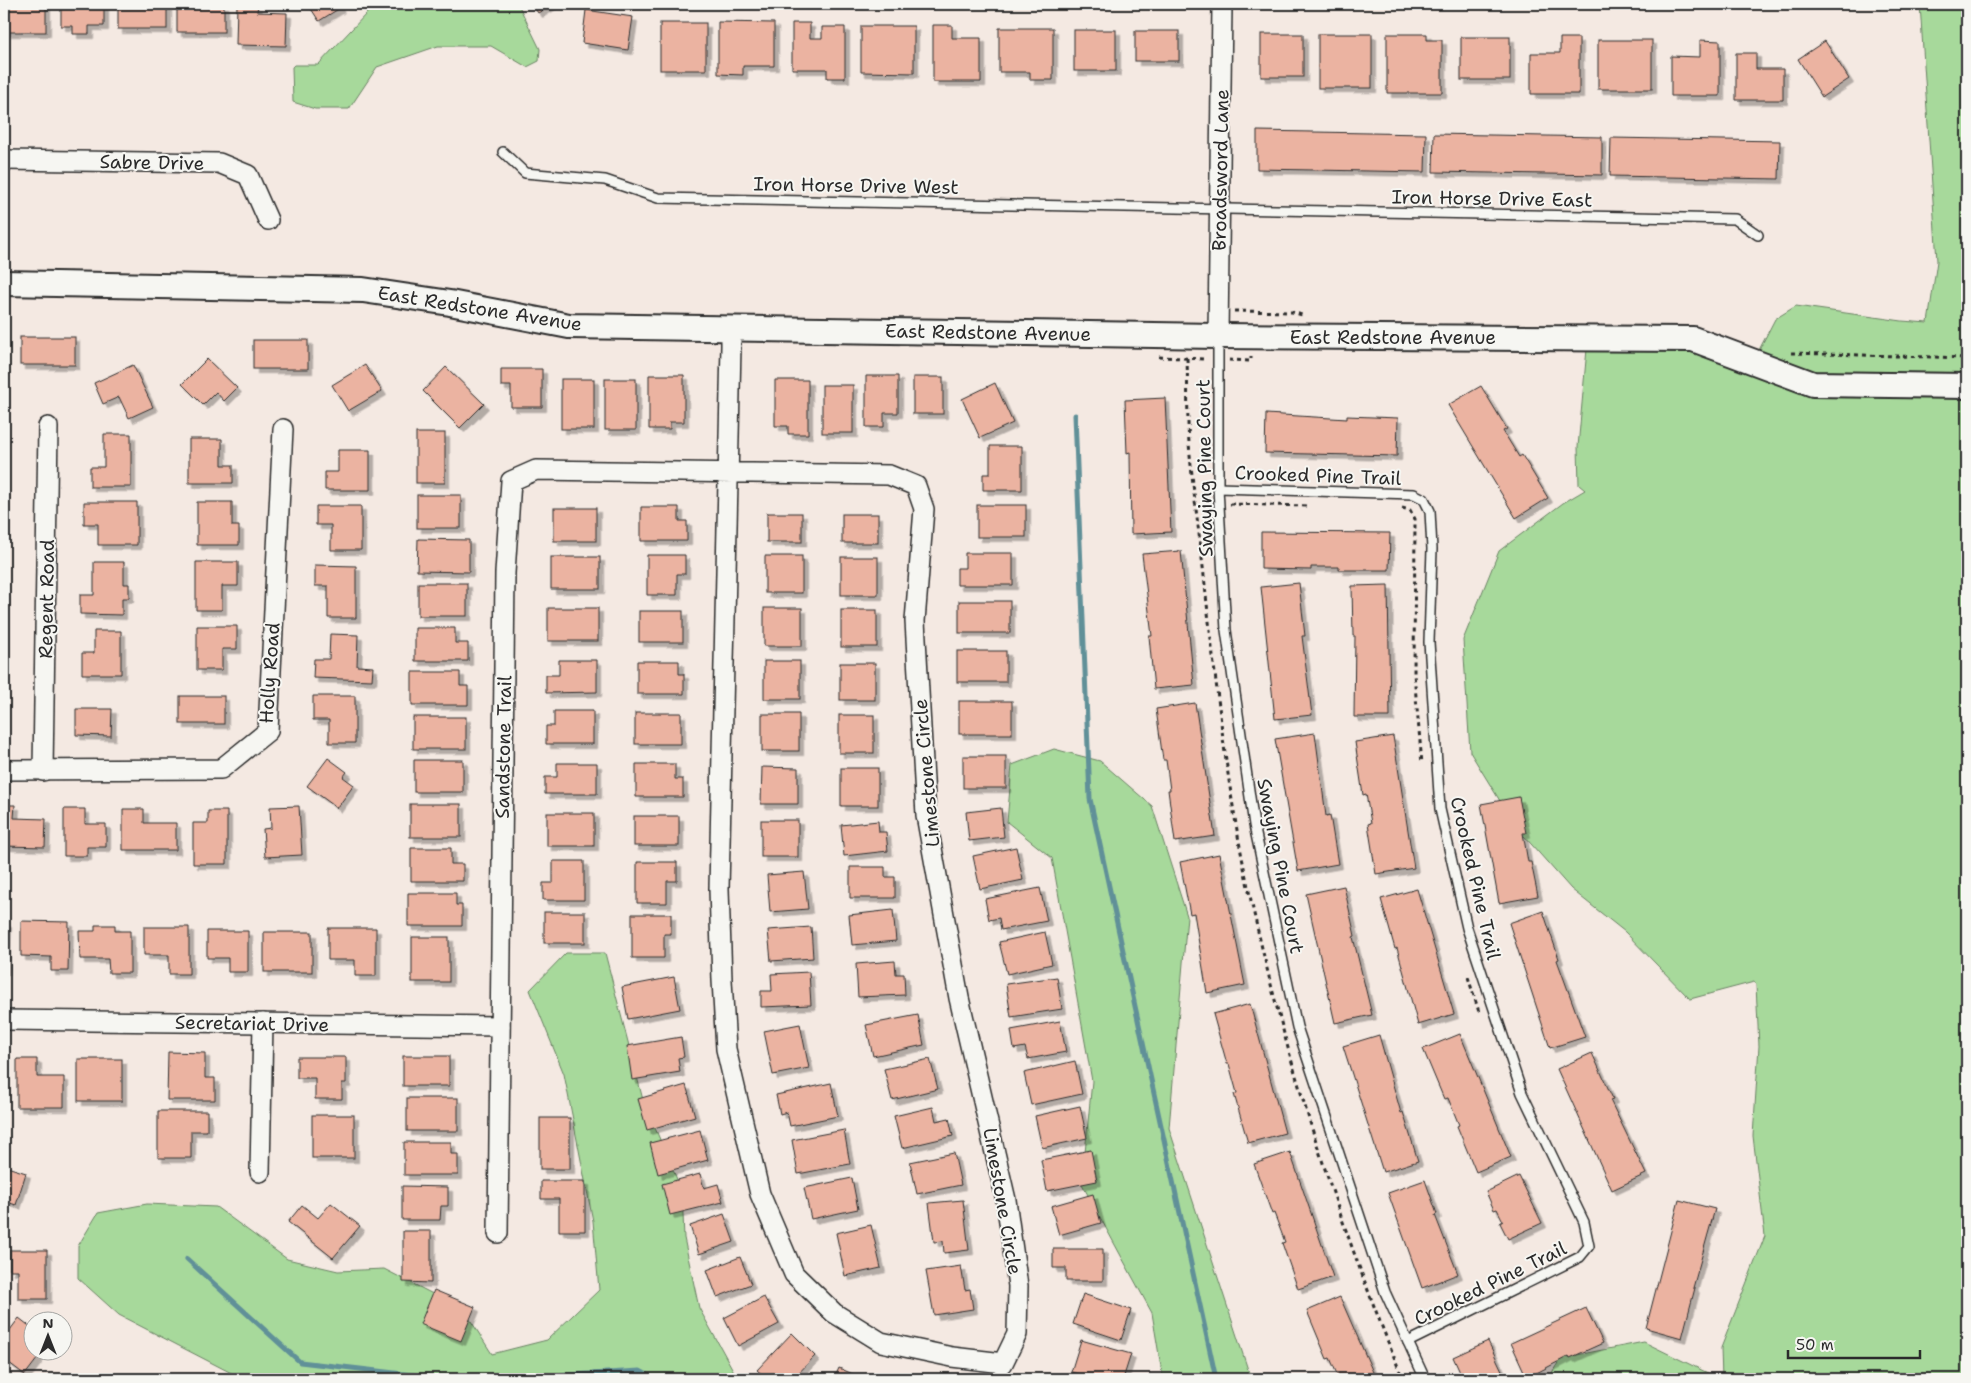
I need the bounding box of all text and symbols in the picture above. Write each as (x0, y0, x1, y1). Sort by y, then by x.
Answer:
street label: Broadsword Lane (1207, 89, 1234, 251)
street label: Sabre Drive (99, 149, 205, 176)
street label: Iron Horse Drive West (753, 171, 959, 200)
street label: Iron Horse Drive East (1391, 184, 1593, 213)
street label: East Redstone Avenue (376, 280, 584, 337)
street label: East Redstone Avenue (885, 318, 1091, 347)
street label: East Redstone Avenue (1290, 325, 1496, 350)
street label: Swaying Pine Court (1190, 379, 1219, 557)
street label: Crooked Pine Trail (1234, 460, 1402, 491)
street label: Regent Road (33, 539, 60, 659)
street label: Holly Road (253, 622, 285, 724)
street label: Sandstone Trail (490, 675, 517, 819)
street label: Limestone Circle (908, 698, 945, 848)
street label: Swaying Pine Court (1251, 776, 1310, 956)
street label: Crooked Pine Trail (1445, 794, 1506, 962)
street label: Secretariat Drive (175, 1010, 329, 1037)
street label: Limestone Circle (977, 1126, 1028, 1277)
street label: Crooked Pine Trail (1410, 1236, 1571, 1331)
north arrow (22, 1310, 72, 1360)
text: N (42, 1314, 54, 1332)
scale bar (1788, 1328, 1921, 1360)
text: 50 m (1796, 1335, 1834, 1355)

